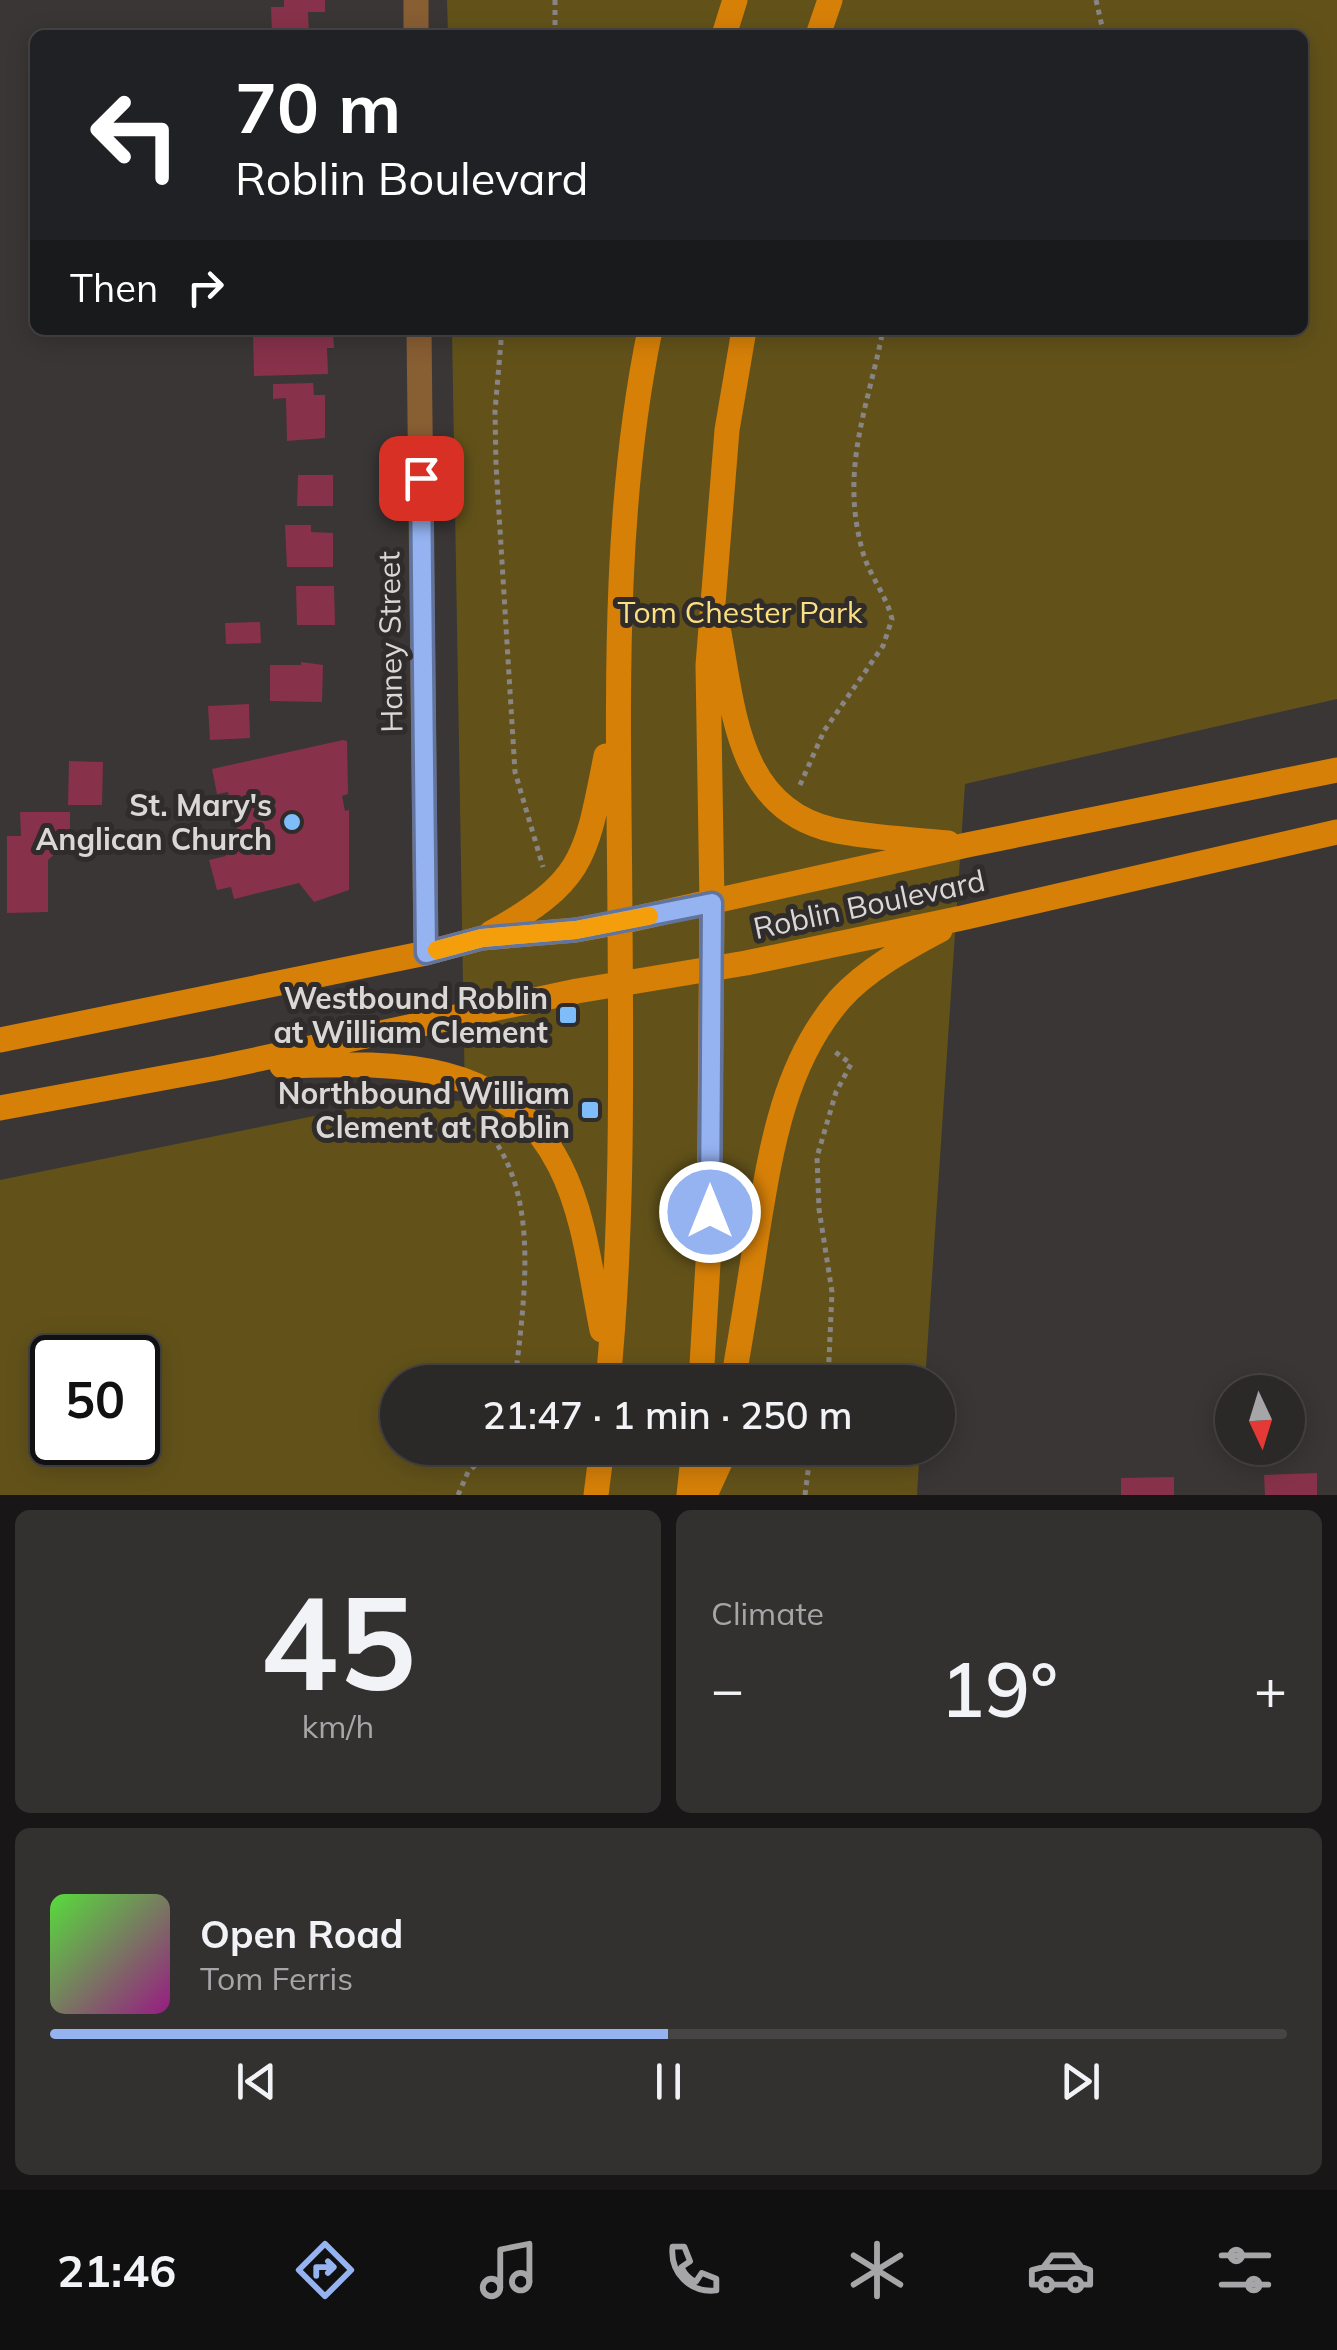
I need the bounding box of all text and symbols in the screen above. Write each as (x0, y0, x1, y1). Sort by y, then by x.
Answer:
text: 70 m (235, 63, 401, 151)
icon: left (70, 70, 200, 200)
text: Roblin Boulevard (235, 150, 589, 206)
icon: right (178, 260, 233, 315)
text: Then (70, 264, 158, 312)
pin (379, 436, 464, 521)
icon: arrive (394, 451, 449, 506)
street label: Haney Street (369, 551, 411, 733)
park label: Tom Chester Park (618, 593, 863, 631)
place label: St. Mary's Anglican Church (36, 786, 272, 858)
marker: St. Mary's Anglican Church (281, 811, 303, 833)
street label: Roblin Boulevard (750, 861, 988, 947)
place label: Westbound Roblin at William Clement (273, 979, 548, 1051)
marker: Westbound Roblin at William Clement (557, 1004, 579, 1026)
place label: Northbound William Clement at Roblin (278, 1074, 570, 1146)
marker: Northbound William Clement at Roblin (579, 1099, 601, 1121)
position arrow (658, 1160, 762, 1264)
speed limit sign: 50 (30, 1335, 160, 1465)
north arrow (1215, 1375, 1305, 1465)
map controls (1215, 1375, 1305, 1465)
text: 21:47 · 1 min · 250 m (482, 1391, 853, 1439)
text: 45 (260, 1559, 416, 1723)
text: Climate (711, 1593, 824, 1633)
text: 19° (940, 1642, 1058, 1736)
text: − (711, 1654, 744, 1723)
text: + (1254, 1654, 1287, 1723)
text: km/h (302, 1706, 374, 1746)
text: Open Road (200, 1910, 403, 1958)
text: Tom Ferris (200, 1958, 353, 1998)
icon: previous (229, 2054, 284, 2109)
icon: pause (641, 2054, 696, 2109)
icon: next (1053, 2054, 1108, 2109)
icon: directions (290, 2235, 360, 2305)
icon: music (474, 2235, 544, 2305)
icon: phone (658, 2235, 728, 2305)
icon: climate (842, 2235, 912, 2305)
icon: car (1026, 2235, 1096, 2305)
icon: filters (1210, 2235, 1280, 2305)
text: 21:46 (57, 2242, 176, 2298)

